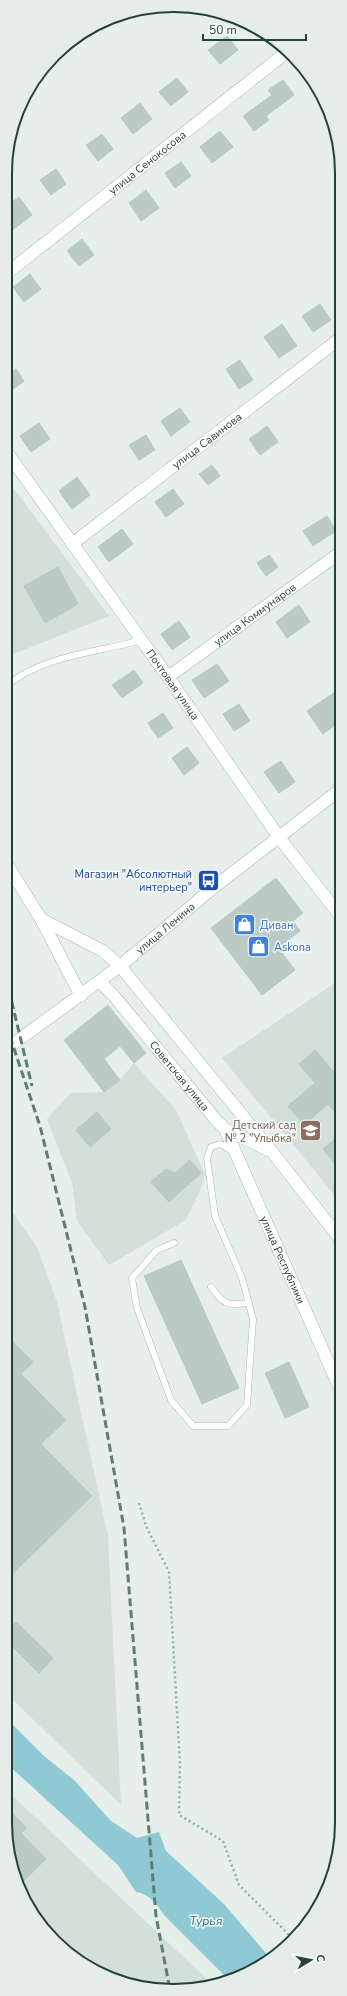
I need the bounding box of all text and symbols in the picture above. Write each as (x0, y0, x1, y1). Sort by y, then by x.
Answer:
scale bar (203, 16, 306, 42)
text: 50 m (209, 22, 237, 38)
street label: улица Сенокосова (105, 127, 189, 198)
street label: улица Савинова (169, 409, 245, 472)
street label: улица Коммунаров (211, 579, 299, 649)
street label: Почтовая улица (143, 646, 203, 723)
place label: Магазин "Абсолютный интерьер" (75, 867, 192, 895)
bus stop icon: Магазин "Абсолютный интерьер" (195, 867, 221, 893)
street label: улица Ленина (132, 899, 198, 957)
shop icon: Диван (232, 912, 258, 938)
place label: Диван (260, 918, 293, 933)
shop icon: Askona (246, 934, 272, 960)
place label: Askona (274, 940, 311, 955)
street label: Советская улица (146, 1037, 213, 1114)
place label: Детский сад № 2 "Улыбка" (225, 1118, 296, 1146)
school or university icon: Детский сад № 2 "Улыбка" (298, 1118, 324, 1144)
street label: улица Республики (257, 1213, 309, 1306)
water label: Турья (190, 1913, 222, 1929)
north arrow (291, 1940, 331, 1980)
text: С (312, 1953, 328, 1964)

